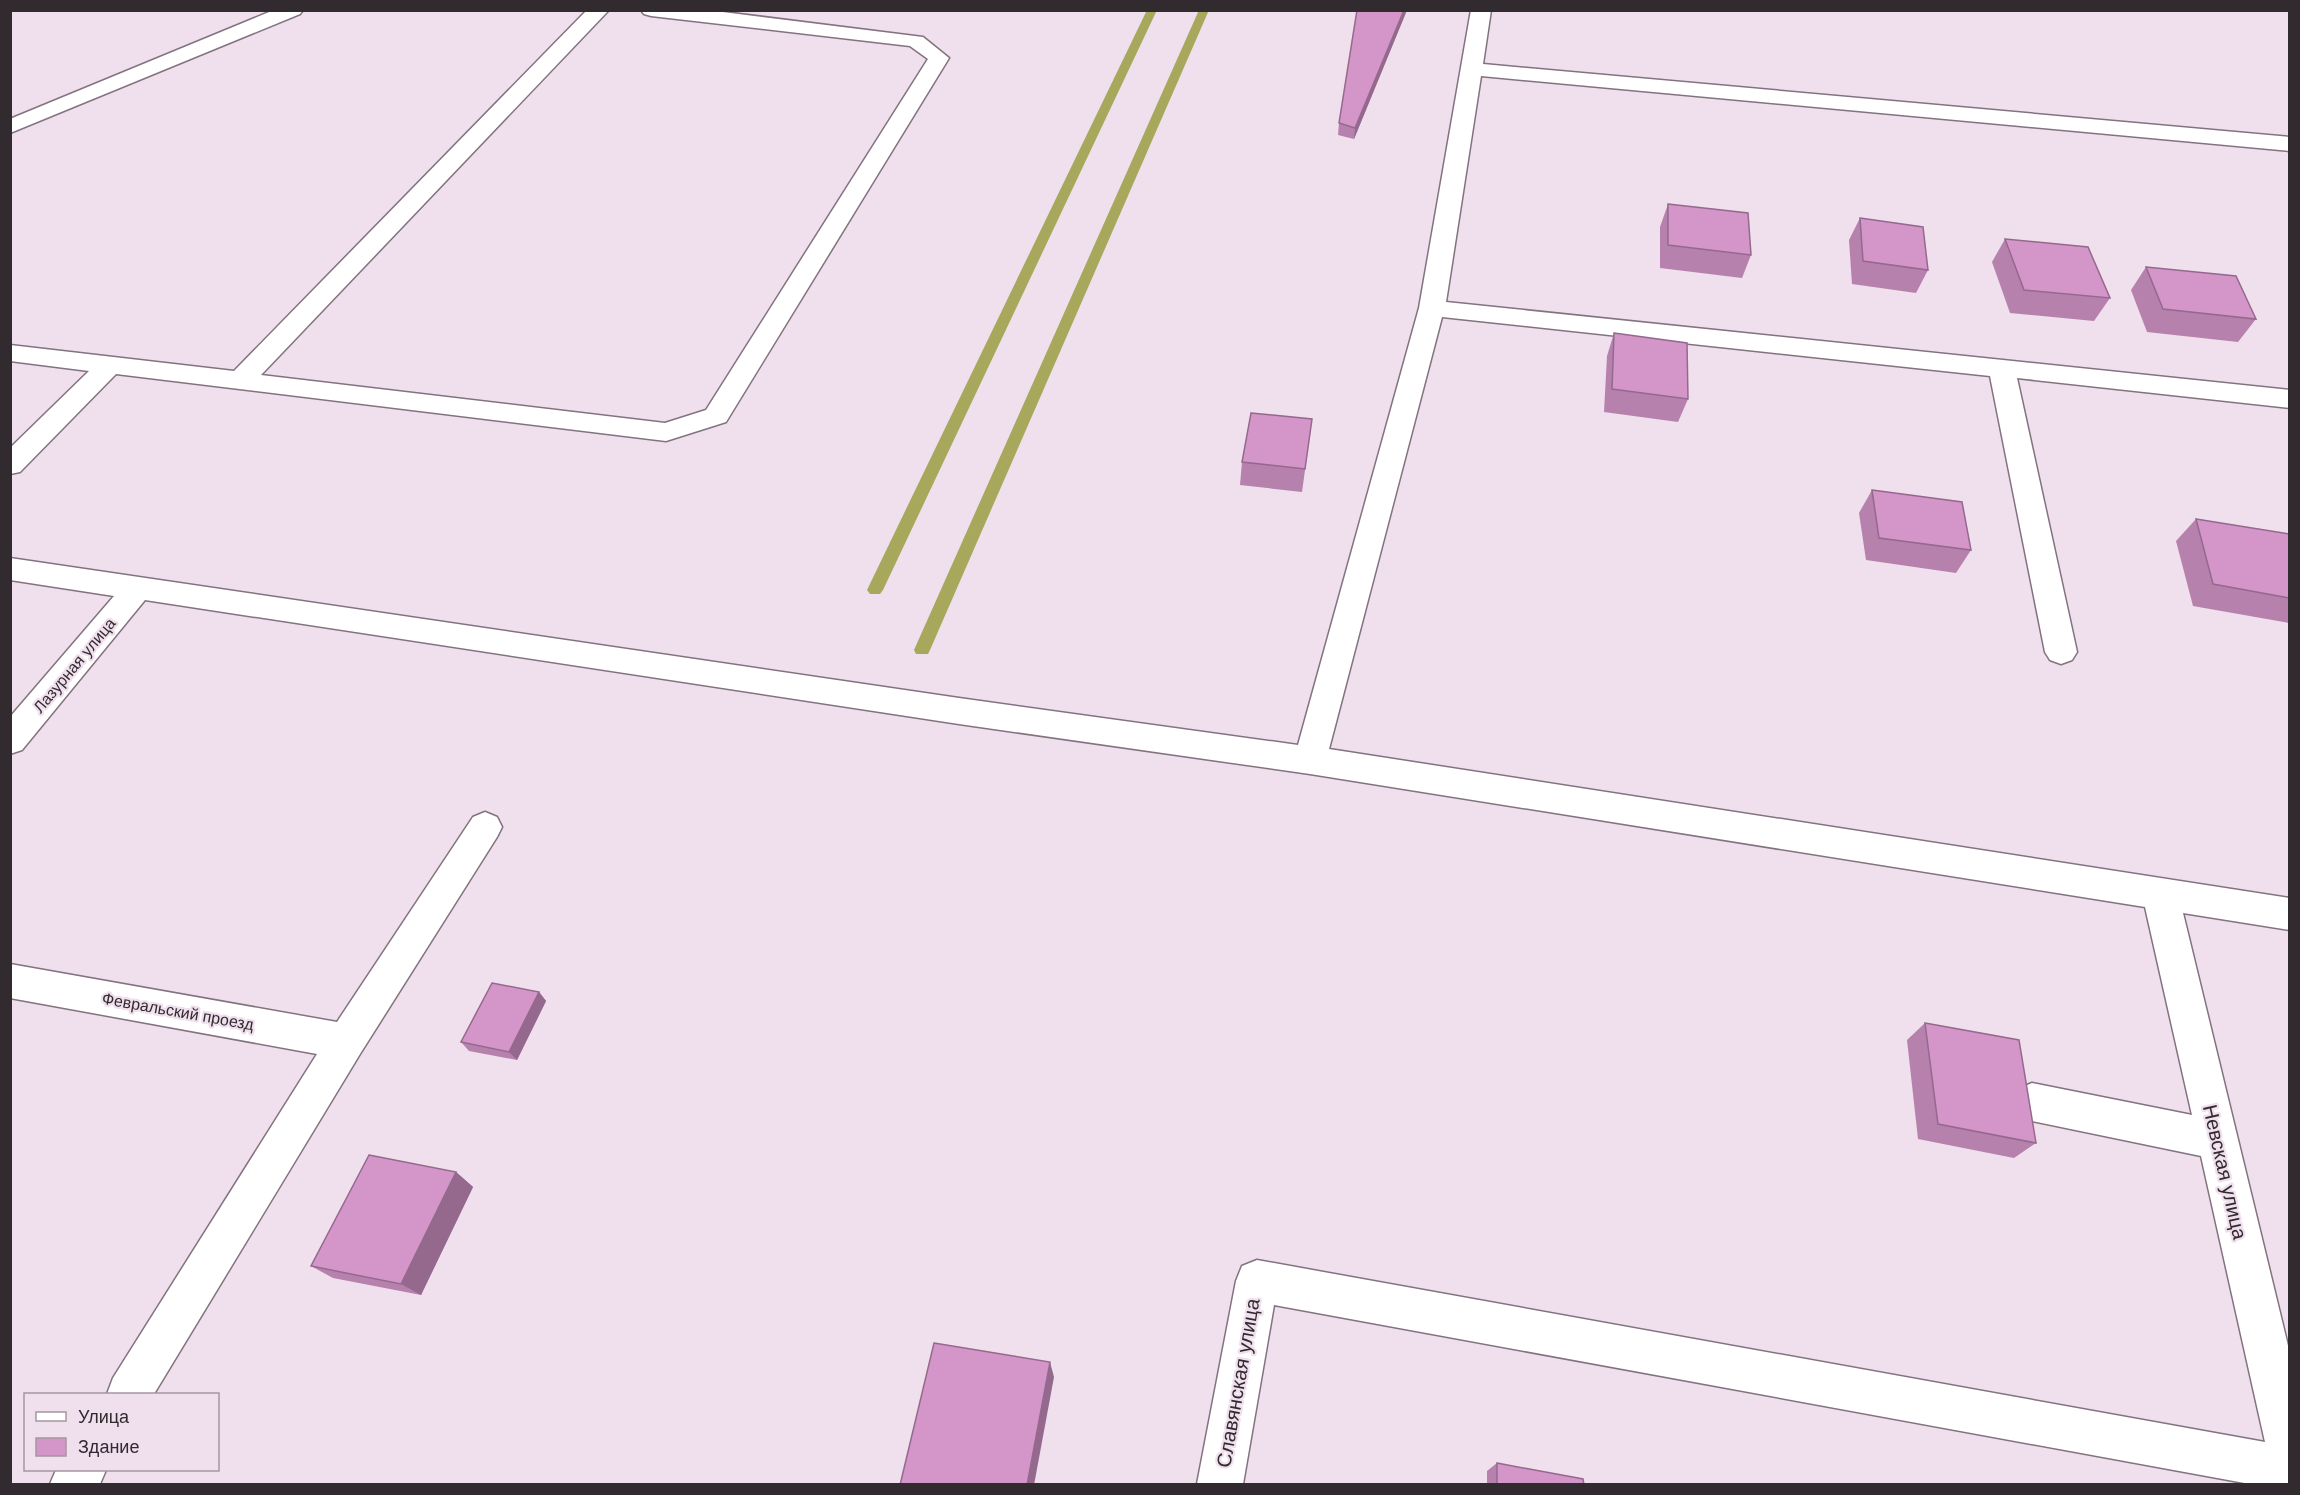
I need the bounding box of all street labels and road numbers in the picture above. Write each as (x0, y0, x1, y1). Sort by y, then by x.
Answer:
street label: Лазурная улица (30, 615, 119, 716)
street label: Февральский проезд (101, 990, 256, 1033)
street label: Невская улица (2199, 1102, 2251, 1242)
street label: Славянская улица (1212, 1296, 1264, 1469)

